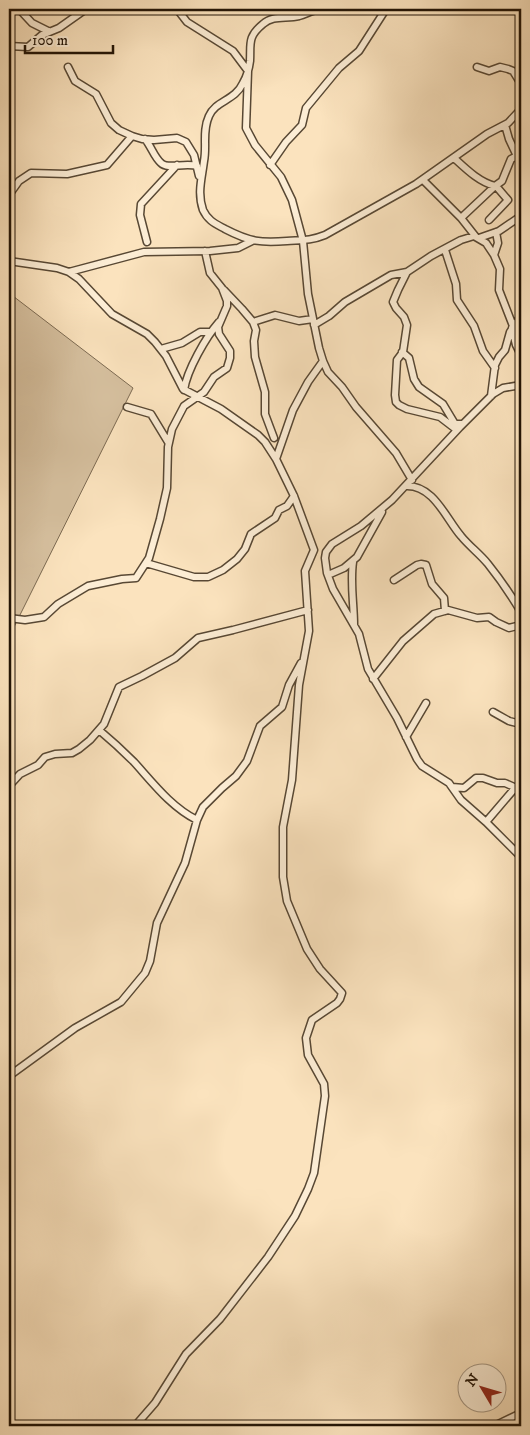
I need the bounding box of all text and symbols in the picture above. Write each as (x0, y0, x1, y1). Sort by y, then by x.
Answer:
scale bar (25, 22, 112, 54)
text: 100 m (32, 31, 68, 50)
north arrow (458, 1362, 508, 1412)
text: N (462, 1370, 483, 1391)

